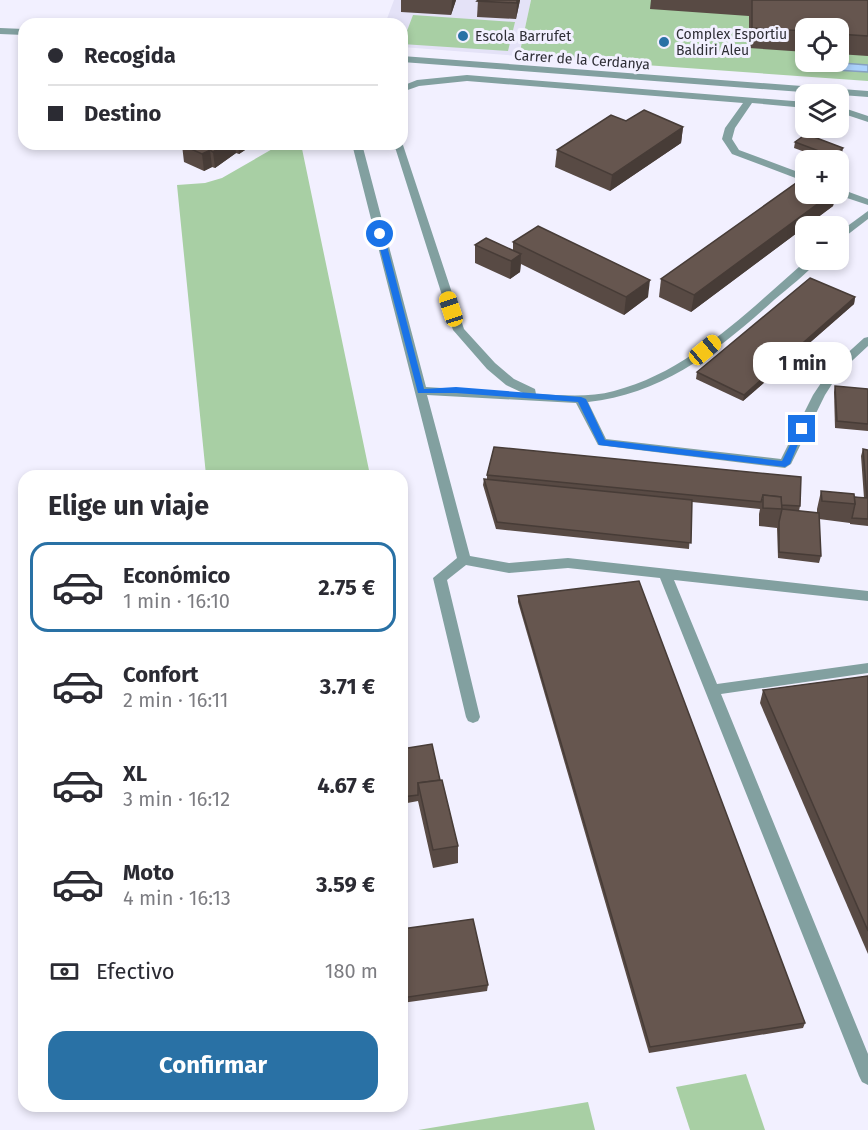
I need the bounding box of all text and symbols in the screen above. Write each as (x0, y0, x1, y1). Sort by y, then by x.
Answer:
map controls (795, 18, 849, 270)
button: locate (795, 18, 849, 72)
place label: Complex Esportiu Baldiri Aleu (676, 26, 787, 59)
place label: Escola Barrufet (475, 28, 572, 45)
marker: Escola Barrufet (456, 29, 470, 43)
marker: Complex Esportiu Baldiri Aleu (657, 35, 671, 49)
text: Recogida (84, 42, 176, 69)
street label: Carrer de la Cerdanya (514, 47, 650, 73)
button: layers (795, 84, 849, 138)
text: Destino (84, 100, 161, 127)
button: + (795, 150, 849, 204)
button: − (795, 216, 849, 270)
route start (366, 220, 393, 247)
car (437, 289, 465, 329)
car (685, 332, 725, 368)
callout: 1 min (752, 342, 852, 384)
text: 1 min (778, 351, 827, 375)
route end (788, 415, 815, 442)
text: Elige un viaje (48, 490, 209, 522)
icon: car (51, 560, 105, 614)
text: Económico (123, 562, 230, 589)
text: 2.75 € (318, 574, 375, 601)
text: 1 min · 16:10 (123, 589, 230, 613)
icon: car (51, 659, 105, 713)
text: Confort (123, 661, 199, 688)
text: 3.71 € (320, 673, 375, 700)
text: 2 min · 16:11 (123, 688, 228, 712)
icon: car (51, 758, 105, 812)
text: XL (123, 760, 147, 787)
text: 4.67 € (317, 772, 375, 799)
text: 3 min · 16:12 (123, 787, 230, 811)
icon: car (51, 857, 105, 911)
text: Moto (123, 859, 174, 886)
text: 3.59 € (316, 871, 375, 898)
text: 4 min · 16:13 (123, 886, 231, 910)
icon: cash (48, 955, 81, 988)
text: Efectivo (96, 958, 175, 985)
text: 180 m (325, 959, 378, 983)
button: Confirmar (48, 1031, 378, 1100)

